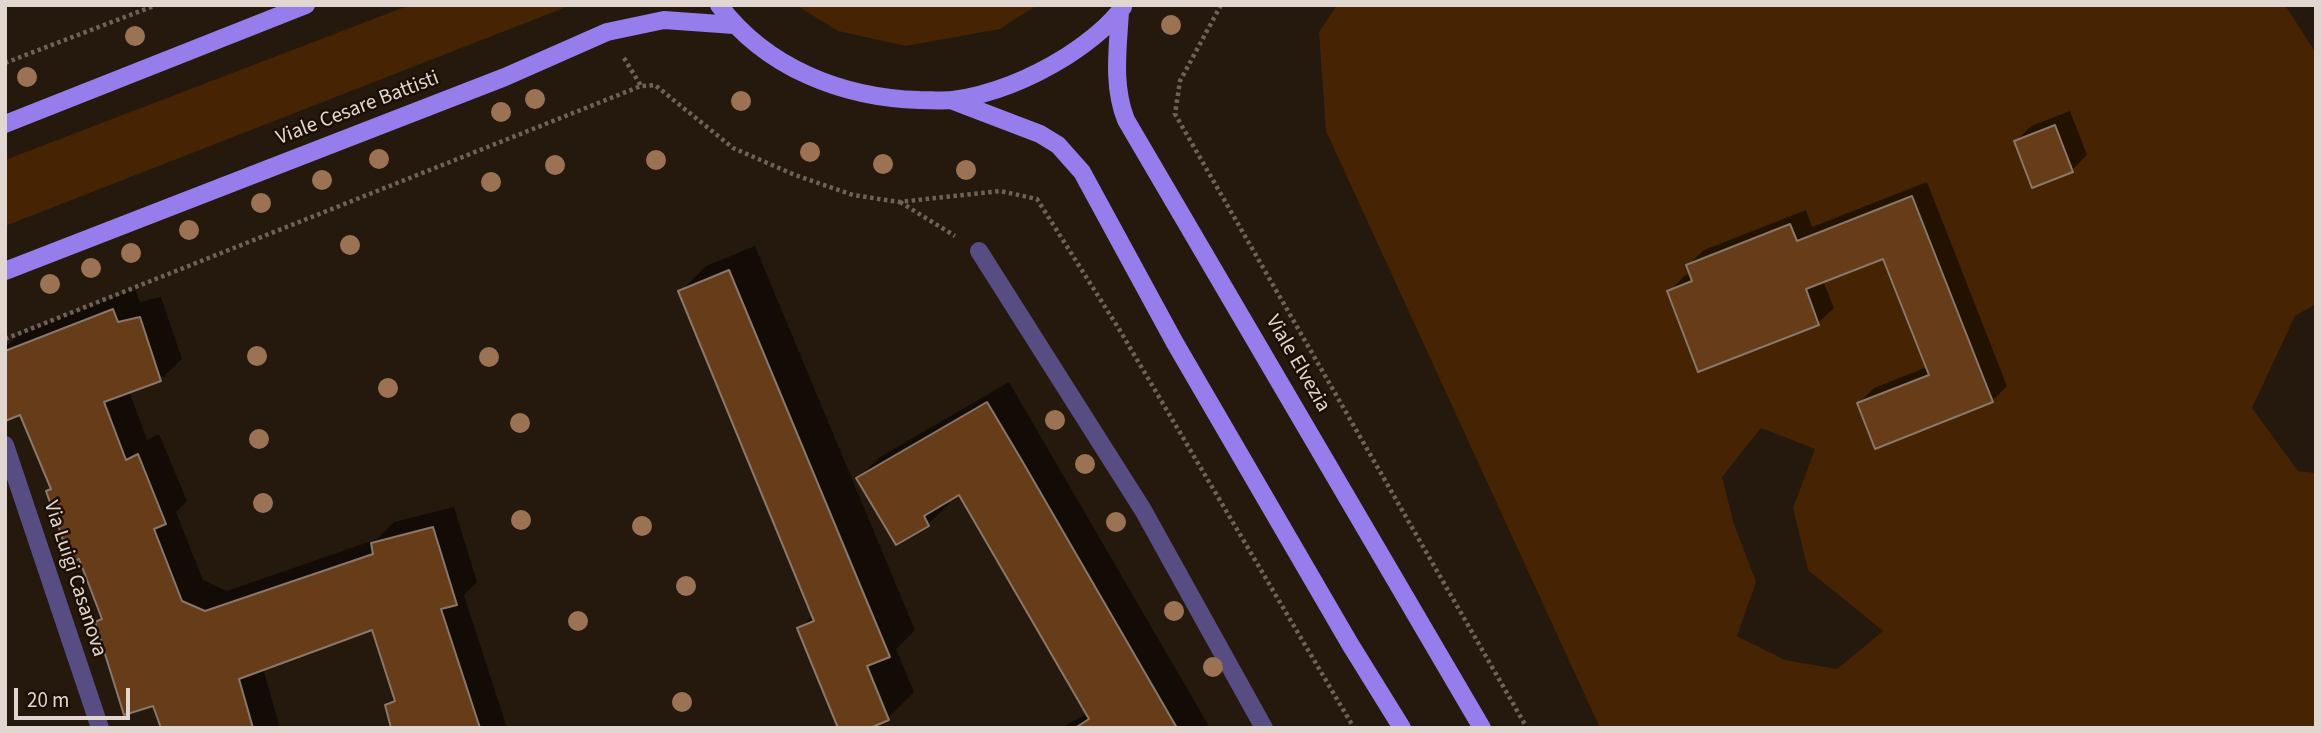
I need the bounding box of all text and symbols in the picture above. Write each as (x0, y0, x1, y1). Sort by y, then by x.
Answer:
street label: Viale Cesare Battisti (273, 66, 443, 152)
street label: Viale Elvezia (1259, 311, 1335, 417)
street label: Via Luigi Casanova (37, 498, 111, 660)
scale bar (18, 674, 133, 718)
text: 20 m (27, 685, 69, 715)

